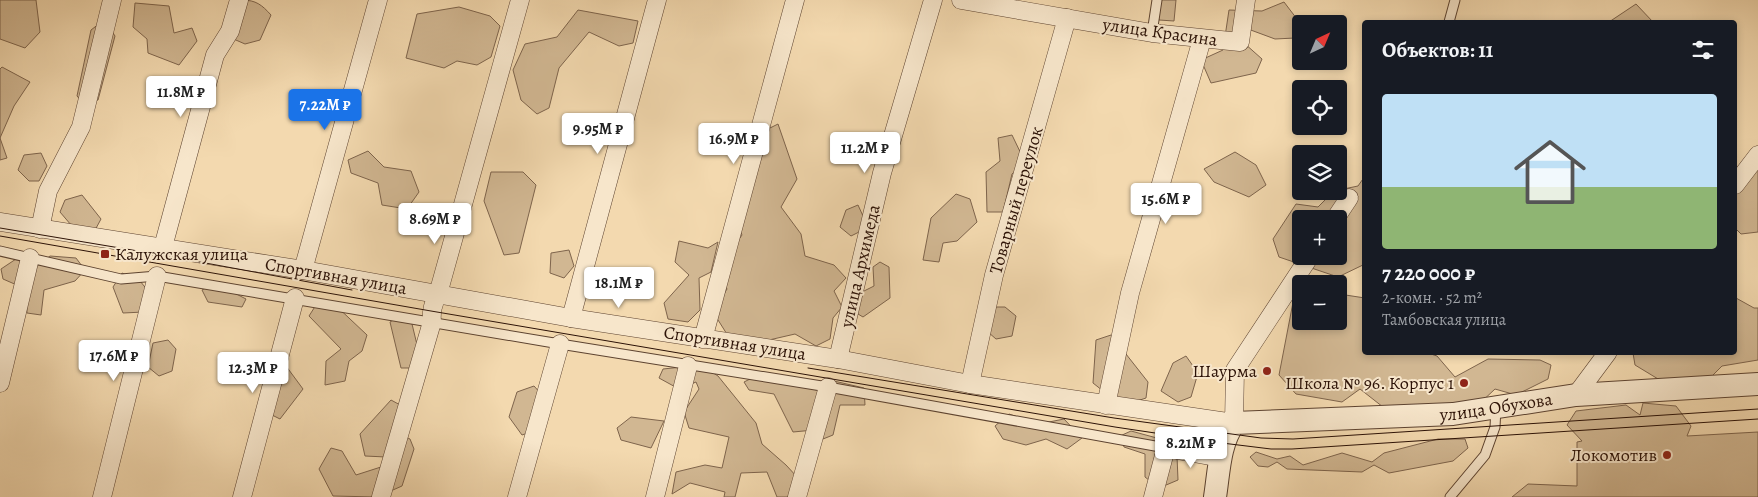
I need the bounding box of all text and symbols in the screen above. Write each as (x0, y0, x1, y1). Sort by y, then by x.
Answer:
street label: улица Красина (1100, 12, 1220, 52)
north arrow (1292, 15, 1348, 70)
map controls (1292, 15, 1347, 330)
text: Объектов: 11 (1382, 36, 1493, 64)
icon: filters (1689, 36, 1717, 64)
pin: 11.8M ₽ (135, 76, 227, 118)
button: locate (1292, 80, 1347, 135)
text: 11.8M ₽ (157, 81, 205, 103)
pin: 7.22M ₽ (279, 88, 371, 131)
text: 7.22M ₽ (299, 94, 351, 116)
pin: 9.95M ₽ (552, 112, 644, 155)
text: 9.95M ₽ (573, 118, 623, 140)
pin: 16.9M ₽ (688, 122, 780, 165)
street label: Товарный переулок (983, 123, 1049, 277)
icon: home (1505, 127, 1595, 217)
text: 16.9M ₽ (709, 128, 759, 150)
pin: 11.2M ₽ (819, 132, 911, 174)
text: 11.2M ₽ (841, 137, 889, 159)
button: layers (1292, 145, 1347, 200)
pin: 15.6M ₽ (1120, 182, 1212, 225)
text: 15.6M ₽ (1142, 188, 1190, 210)
street label: улица Архимеда (834, 201, 886, 331)
pin: 8.69M ₽ (389, 202, 481, 245)
text: 8.69M ₽ (409, 208, 461, 230)
button: + (1292, 210, 1347, 265)
place label: Калужская улица (115, 242, 249, 266)
marker: Калужская улица (99, 248, 111, 260)
street label: Спортивная улица (263, 252, 410, 300)
text: 7 220 000 ₽ (1382, 259, 1475, 287)
pin: 18.1M ₽ (573, 266, 665, 309)
text: 18.1M ₽ (595, 272, 643, 294)
button: − (1292, 275, 1347, 330)
text: 2-комн. · 52 m² (1382, 287, 1482, 309)
text: Тамбовская улица (1382, 309, 1506, 331)
street label: Спортивная улица (662, 320, 809, 366)
pin: 17.6M ₽ (68, 340, 160, 382)
text: 17.6M ₽ (90, 345, 138, 367)
pin: 12.3M ₽ (207, 352, 299, 394)
text: 12.3M ₽ (228, 357, 278, 379)
place label: Шаурма (1192, 359, 1258, 383)
marker: Шаурма (1261, 365, 1273, 377)
place label: Школа № 96. Корпус 1 (1285, 371, 1454, 395)
marker: Школа № 96. Корпус 1 (1458, 377, 1470, 389)
street label: улица Обухова (1438, 387, 1555, 427)
pin: 8.21M ₽ (1145, 426, 1237, 469)
text: 8.21M ₽ (1166, 432, 1216, 454)
place label: Локомотив (1570, 443, 1657, 467)
marker: Локомотив (1661, 449, 1673, 461)

